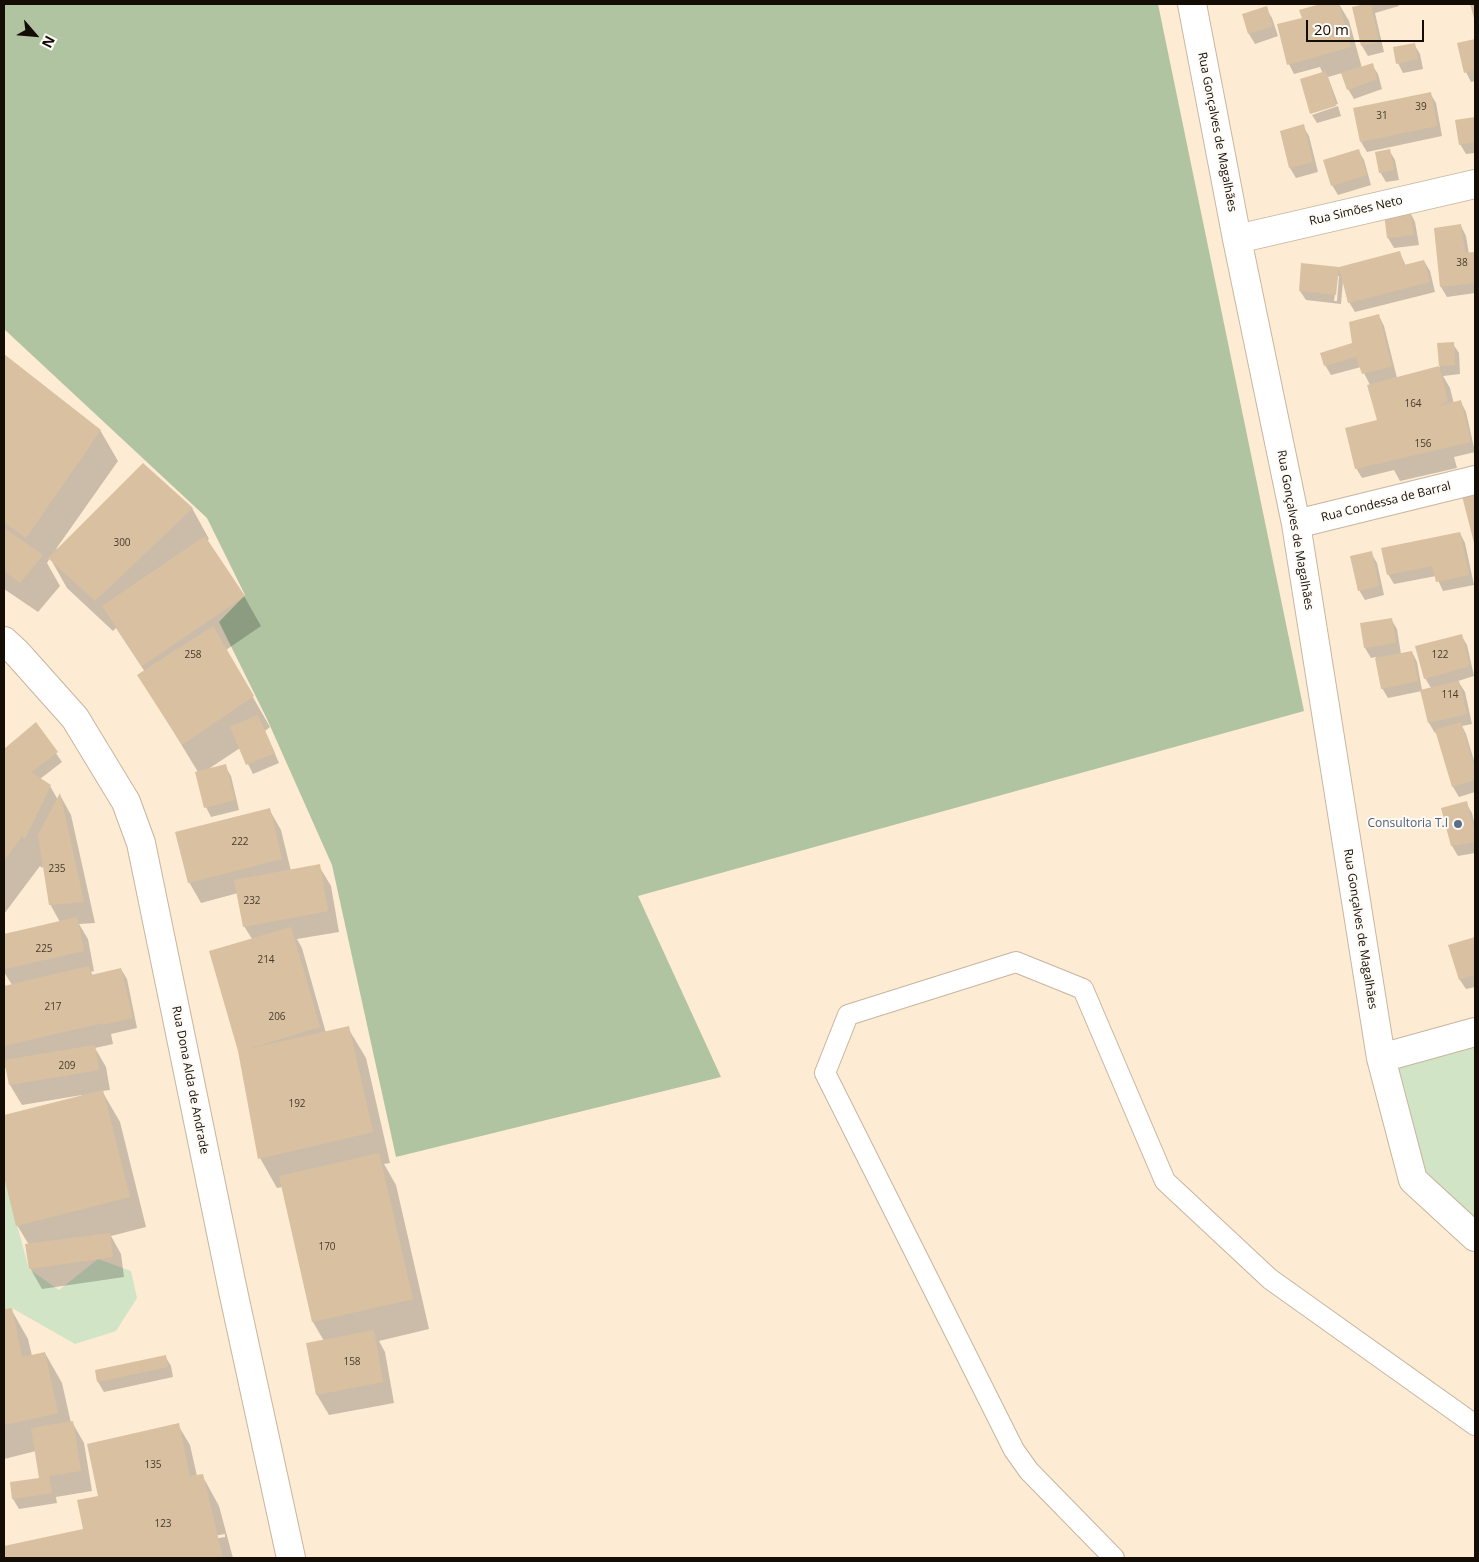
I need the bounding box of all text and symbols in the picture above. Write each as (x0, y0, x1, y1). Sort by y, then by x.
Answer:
north arrow (10, 10, 60, 60)
scale bar (1309, 10, 1426, 42)
text: 20 m (1314, 19, 1349, 39)
text: N (38, 33, 60, 51)
street label: Rua Gonçalves de Magalhães (1194, 51, 1240, 213)
house number: 39 (1415, 101, 1427, 113)
house number: 31 (1376, 110, 1388, 122)
street label: Rua Simões Neto (1308, 193, 1404, 229)
house number: 38 (1456, 257, 1468, 269)
house number: 164 (1404, 398, 1422, 410)
house number: 156 (1414, 438, 1432, 450)
street label: Rua Gonçalves de Magalhães (1274, 449, 1316, 611)
street label: Rua Condessa de Barral (1320, 479, 1452, 525)
house number: 300 (113, 537, 131, 549)
house number: 258 (184, 649, 202, 661)
house number: 122 (1431, 649, 1449, 661)
house number: 114 (1441, 689, 1459, 701)
place label: Consultoria T.I (1367, 817, 1448, 831)
marker: Consultoria T.I (1452, 818, 1464, 830)
house number: 222 (231, 836, 249, 848)
street label: Rua Gonçalves de Magalhães (1340, 848, 1380, 1010)
house number: 235 (48, 863, 66, 875)
house number: 232 (243, 895, 261, 907)
house number: 225 (35, 943, 53, 955)
house number: 214 (257, 954, 275, 966)
house number: 217 (44, 1001, 62, 1013)
street label: Rua Dona Alda de Andrade (169, 1005, 211, 1155)
house number: 206 (268, 1011, 286, 1023)
house number: 209 (58, 1060, 76, 1072)
house number: 192 (288, 1098, 306, 1110)
house number: 170 (318, 1241, 336, 1253)
house number: 158 (343, 1356, 361, 1368)
house number: 135 (144, 1459, 162, 1471)
house number: 123 (154, 1518, 172, 1530)

